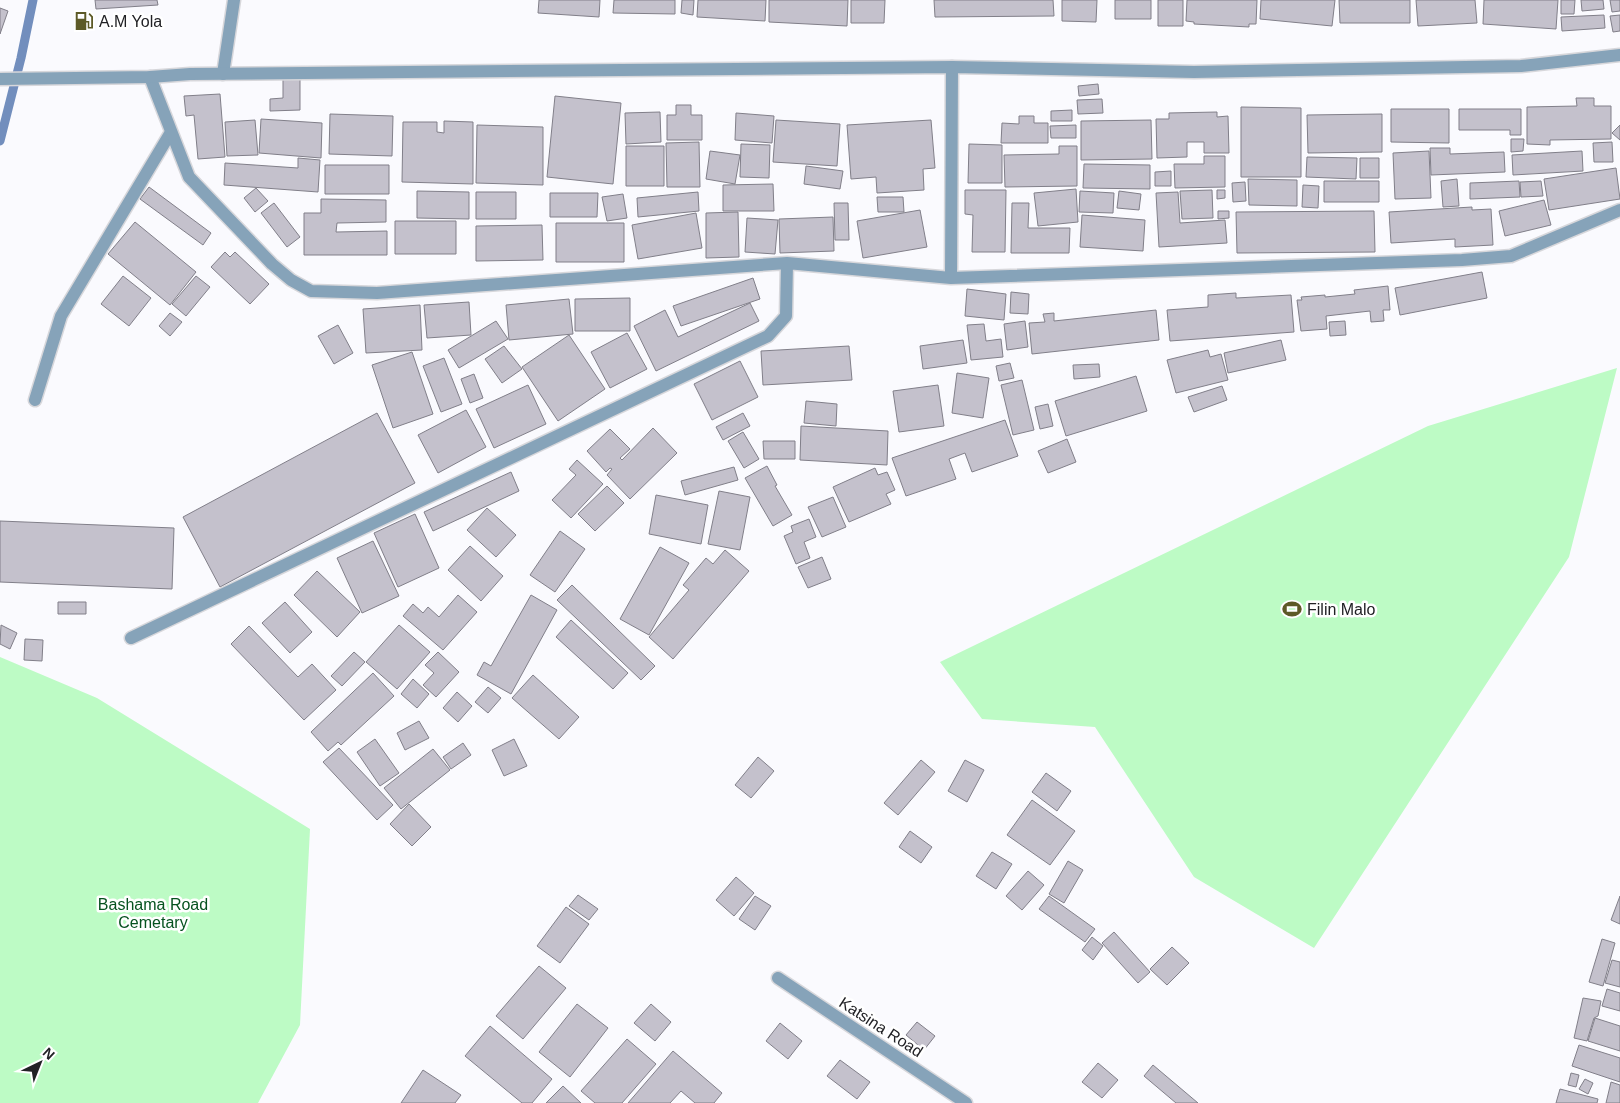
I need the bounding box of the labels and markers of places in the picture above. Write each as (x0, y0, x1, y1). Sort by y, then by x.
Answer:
fuel station icon: A.M Yola (73, 10, 95, 32)
place label: A.M Yola (99, 13, 162, 30)
sports icon: Filin Malo (1281, 598, 1303, 620)
place label: Filin Malo (1307, 601, 1376, 618)

